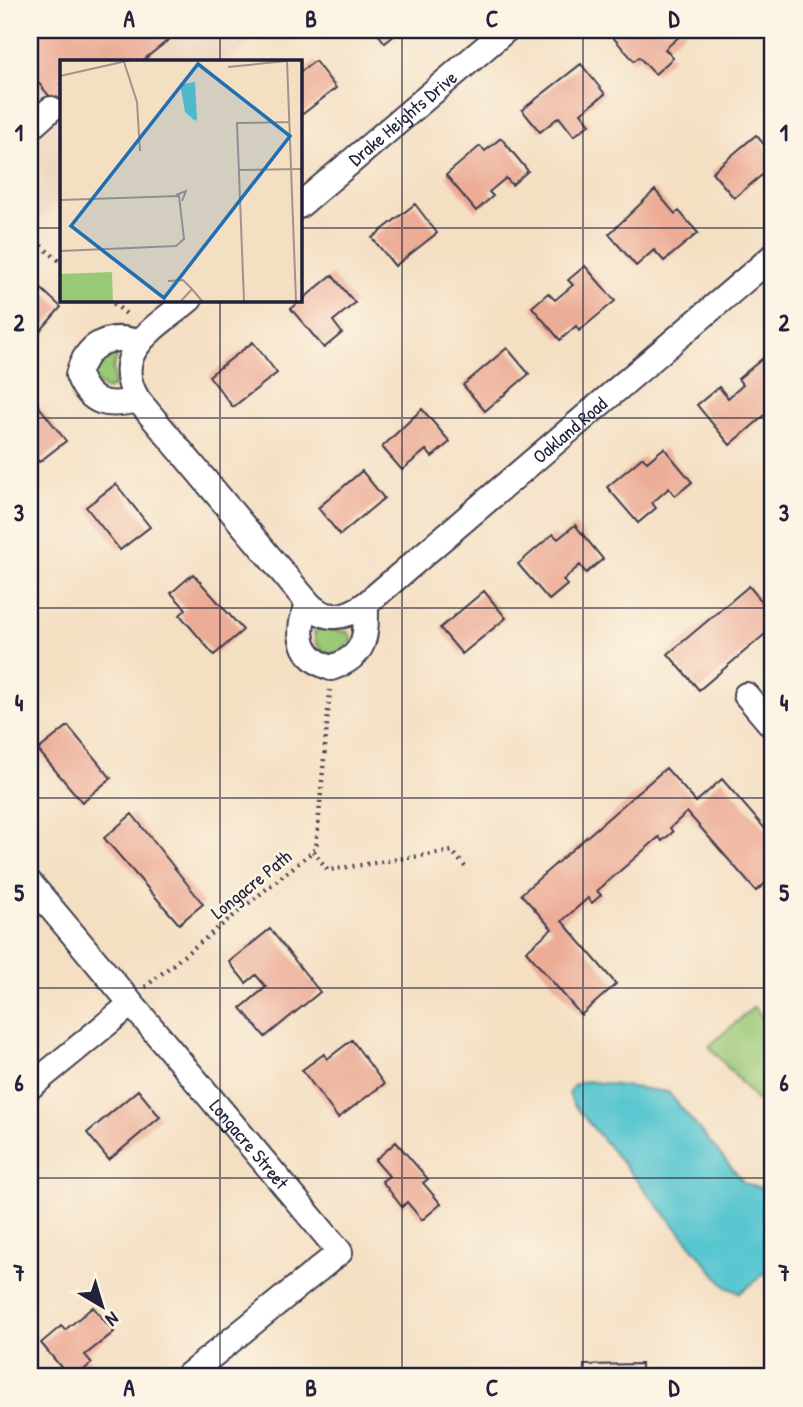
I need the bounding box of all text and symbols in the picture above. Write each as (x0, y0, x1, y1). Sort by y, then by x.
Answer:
text: A (123, 3, 135, 34)
text: B (305, 3, 317, 34)
text: C (486, 3, 498, 34)
text: D (669, 3, 681, 34)
inset map (60, 60, 301, 301)
street label: Drake Heights Drive (343, 64, 463, 171)
text: 1 (15, 117, 23, 148)
text: 1 (780, 117, 788, 148)
text: 2 (14, 307, 25, 338)
text: 2 (779, 307, 790, 338)
street label: Oakland Road (527, 390, 613, 469)
text: 3 (14, 497, 24, 528)
text: 3 (779, 497, 789, 528)
text: 4 (15, 687, 24, 718)
text: 4 (780, 687, 789, 718)
street label: Longacre Path (205, 843, 297, 925)
text: 5 (14, 877, 24, 908)
text: 5 (779, 877, 789, 908)
text: 6 (14, 1067, 24, 1098)
text: 6 (779, 1067, 789, 1098)
street label: Longacre Street (204, 1094, 295, 1195)
text: 7 (12, 1257, 25, 1288)
text: 7 (777, 1257, 790, 1288)
north arrow (66, 1270, 136, 1340)
text: N (100, 1306, 124, 1333)
text: A (123, 1372, 135, 1403)
text: B (305, 1372, 317, 1403)
text: C (486, 1372, 498, 1403)
text: D (669, 1372, 681, 1403)

